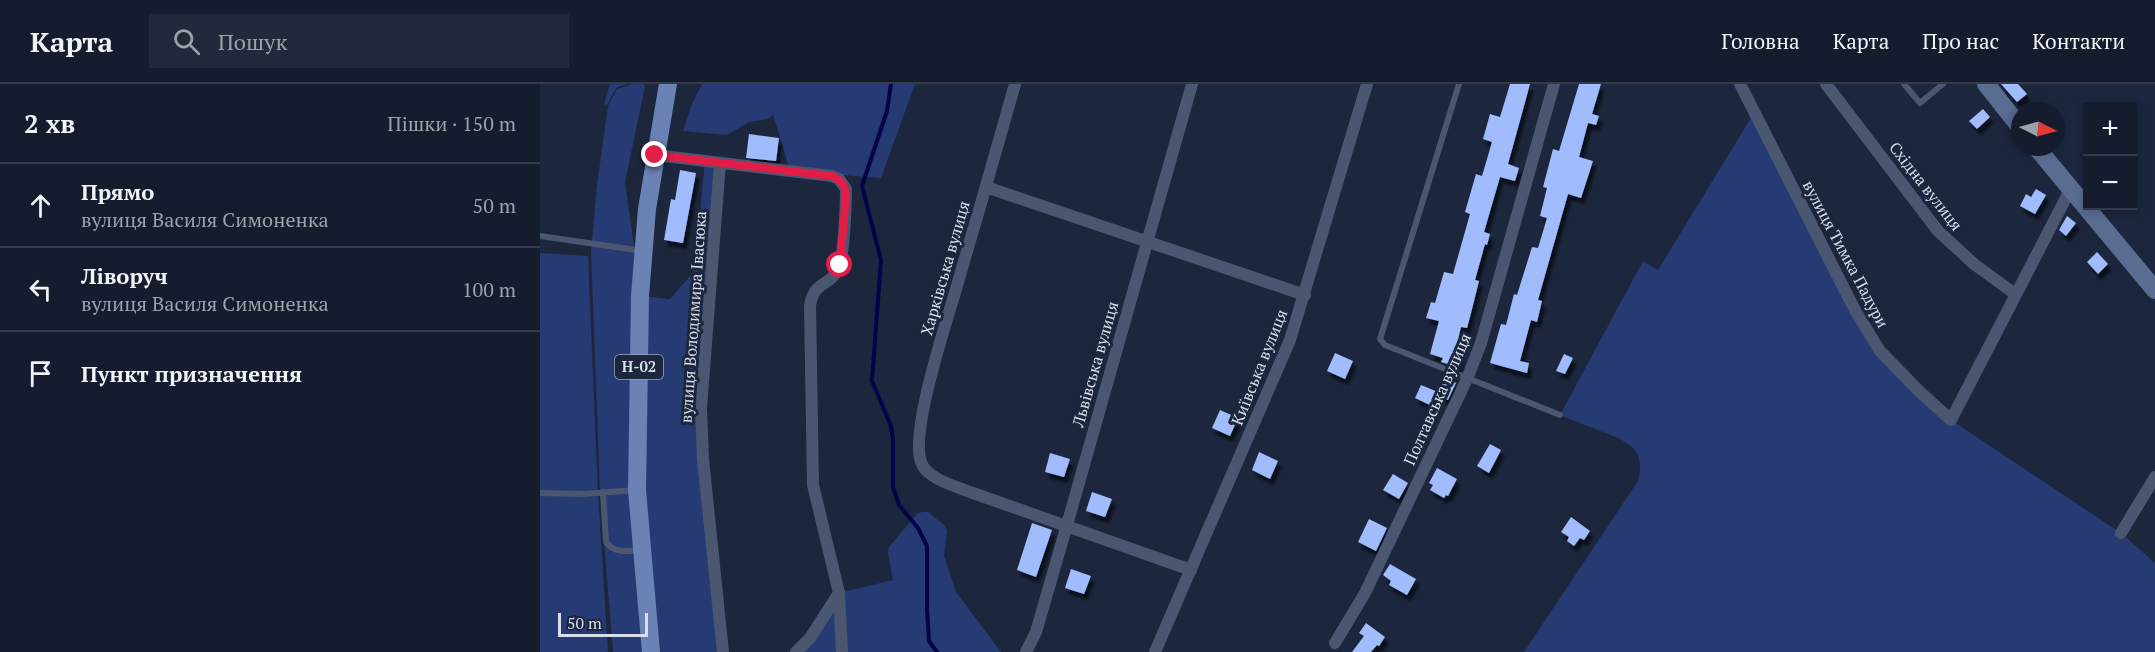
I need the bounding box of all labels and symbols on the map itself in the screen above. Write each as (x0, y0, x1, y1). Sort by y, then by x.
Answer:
north arrow (2011, 102, 2065, 156)
street label: Східна вулиця (1884, 137, 1968, 235)
route end (641, 141, 667, 167)
street label: вулиця Тимка Падури (1798, 176, 1894, 332)
street label: Харківська вулиця (915, 198, 975, 338)
street label: вулиця Володимира Івасюка (675, 210, 711, 424)
route start (826, 251, 852, 277)
street label: Львівська вулиця (1066, 299, 1123, 430)
street label: Київська вулиця (1226, 306, 1292, 428)
street label: Полтавська вулиця (1398, 330, 1476, 468)
road number: Н-02 (615, 355, 663, 379)
scale bar (558, 610, 648, 638)

